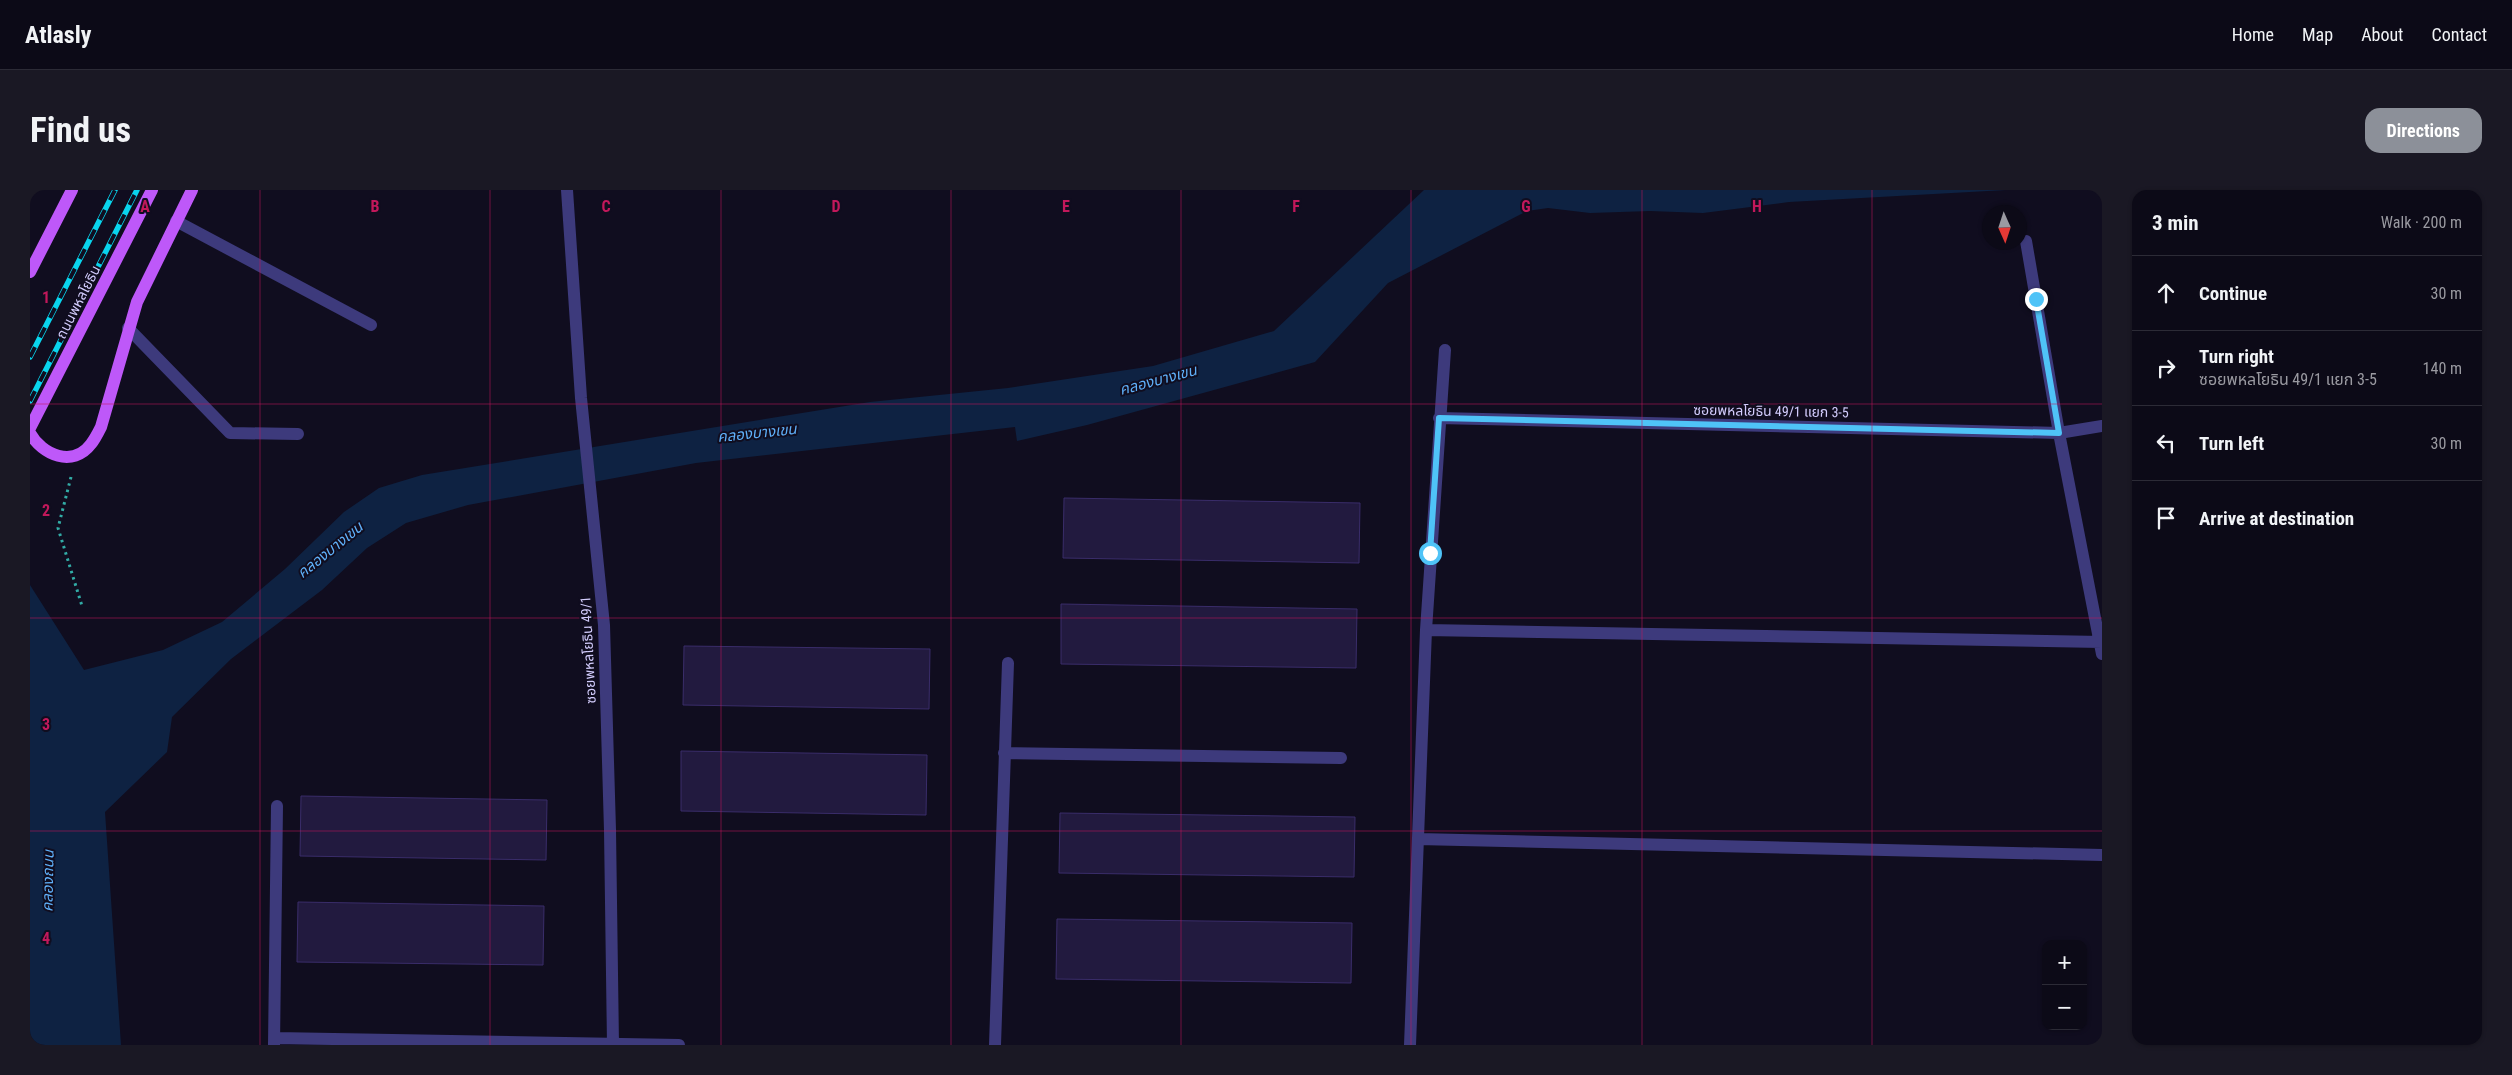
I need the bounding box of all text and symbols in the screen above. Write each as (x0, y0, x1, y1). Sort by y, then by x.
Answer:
text: Atlasly (25, 21, 91, 49)
text: Home (2232, 24, 2274, 45)
text: Map (2302, 24, 2333, 45)
text: About (2361, 24, 2403, 45)
text: Contact (2431, 24, 2487, 45)
button: Directions (2365, 108, 2482, 153)
text: Find us (30, 110, 131, 151)
text: A (140, 197, 150, 216)
text: B (371, 197, 380, 216)
text: C (601, 197, 611, 216)
text: D (831, 197, 841, 216)
text: E (1062, 197, 1070, 216)
text: F (1292, 197, 1300, 216)
text: G (1521, 197, 1531, 216)
text: H (1752, 197, 1762, 216)
north arrow (1982, 205, 2027, 250)
text: 3 min (2152, 211, 2199, 235)
text: Walk · 200 m (2381, 213, 2462, 232)
street label: ถนนพหลโยธิน (53, 263, 103, 341)
icon: ahead (2152, 279, 2180, 307)
text: Continue (2199, 282, 2267, 305)
text: 30 m (2430, 284, 2462, 303)
text: 1 (42, 288, 50, 307)
route end (2025, 288, 2048, 311)
text: Turn right (2199, 345, 2274, 368)
icon: right (2152, 354, 2180, 382)
text: 140 m (2423, 359, 2462, 378)
water label: คลองบางเขน (1117, 361, 1199, 399)
text: ซอยพหลโยธิน 49/1 แยก 3-5 (2199, 370, 2377, 389)
street label: ซอยพหลโยธิน 49/1 แยก 3-5 (1693, 402, 1849, 420)
water label: คลองบางเขน (717, 420, 798, 446)
icon: left (2152, 429, 2180, 457)
text: Turn left (2199, 432, 2264, 455)
text: 30 m (2430, 434, 2462, 453)
text: 2 (42, 501, 50, 520)
icon: arrive (2152, 504, 2180, 532)
text: Arrive at destination (2199, 507, 2354, 530)
water label: คลองบางเขน (294, 518, 367, 582)
route start (1419, 542, 1442, 565)
street label: ซอยพหลโยธิน 49/1 (577, 596, 599, 704)
text: 3 (42, 715, 50, 734)
water label: คลองถนน (38, 849, 58, 912)
text: 4 (42, 929, 50, 948)
map controls (2042, 940, 2087, 1030)
button: + (2042, 940, 2087, 985)
button: − (2042, 985, 2087, 1030)

